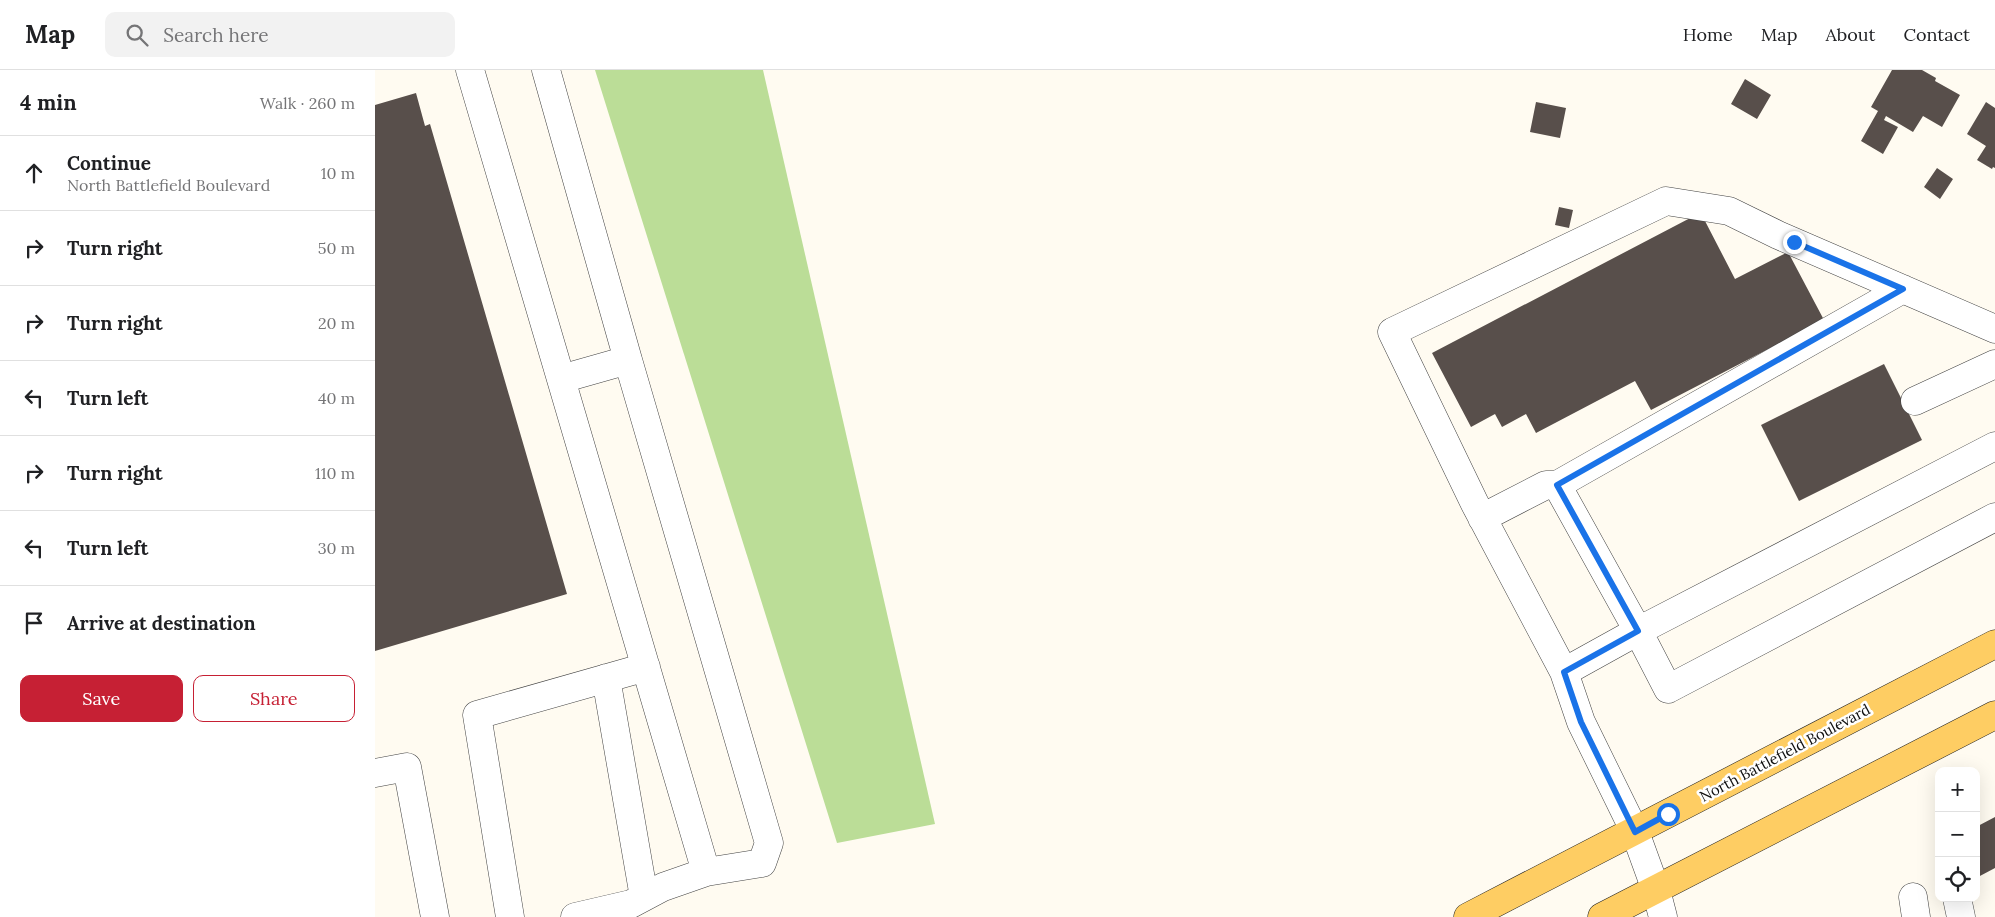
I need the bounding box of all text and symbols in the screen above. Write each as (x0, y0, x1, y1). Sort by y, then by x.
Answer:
search box (105, 12, 455, 57)
text: Map (25, 19, 75, 50)
icon: search (123, 21, 151, 49)
text: Search here (163, 23, 269, 47)
text: Home (1683, 23, 1733, 46)
text: Map (1761, 23, 1797, 46)
text: About (1825, 23, 1875, 46)
text: Contact (1903, 23, 1970, 46)
text: 4 min (20, 89, 77, 116)
text: Walk · 260 m (260, 93, 355, 113)
text: Continue (67, 151, 151, 175)
icon: ahead (20, 159, 48, 187)
text: 10 m (321, 163, 355, 183)
text: North Battlefield Boulevard (67, 175, 270, 195)
route end (1783, 231, 1806, 254)
icon: right (20, 234, 48, 262)
text: Turn right (67, 236, 163, 260)
text: 50 m (318, 238, 355, 258)
icon: right (20, 309, 48, 337)
text: Turn right (67, 311, 163, 335)
text: 20 m (318, 313, 355, 333)
icon: left (20, 384, 48, 412)
text: Turn left (67, 386, 148, 410)
text: 40 m (318, 388, 355, 408)
icon: right (20, 459, 48, 487)
text: Turn right (67, 461, 163, 485)
text: 110 m (315, 463, 355, 483)
icon: left (20, 534, 48, 562)
text: Turn left (67, 536, 148, 560)
text: 30 m (318, 538, 355, 558)
icon: arrive (20, 609, 48, 637)
text: Arrive at destination (67, 611, 256, 635)
button: Save (20, 675, 183, 722)
button: Share (193, 675, 355, 722)
street label: North Battlefield Boulevard (1696, 699, 1873, 806)
map controls (1935, 767, 1980, 902)
button: + (1935, 767, 1980, 812)
route start (1657, 803, 1680, 826)
button: − (1935, 812, 1980, 857)
button: locate (1935, 857, 1980, 902)

